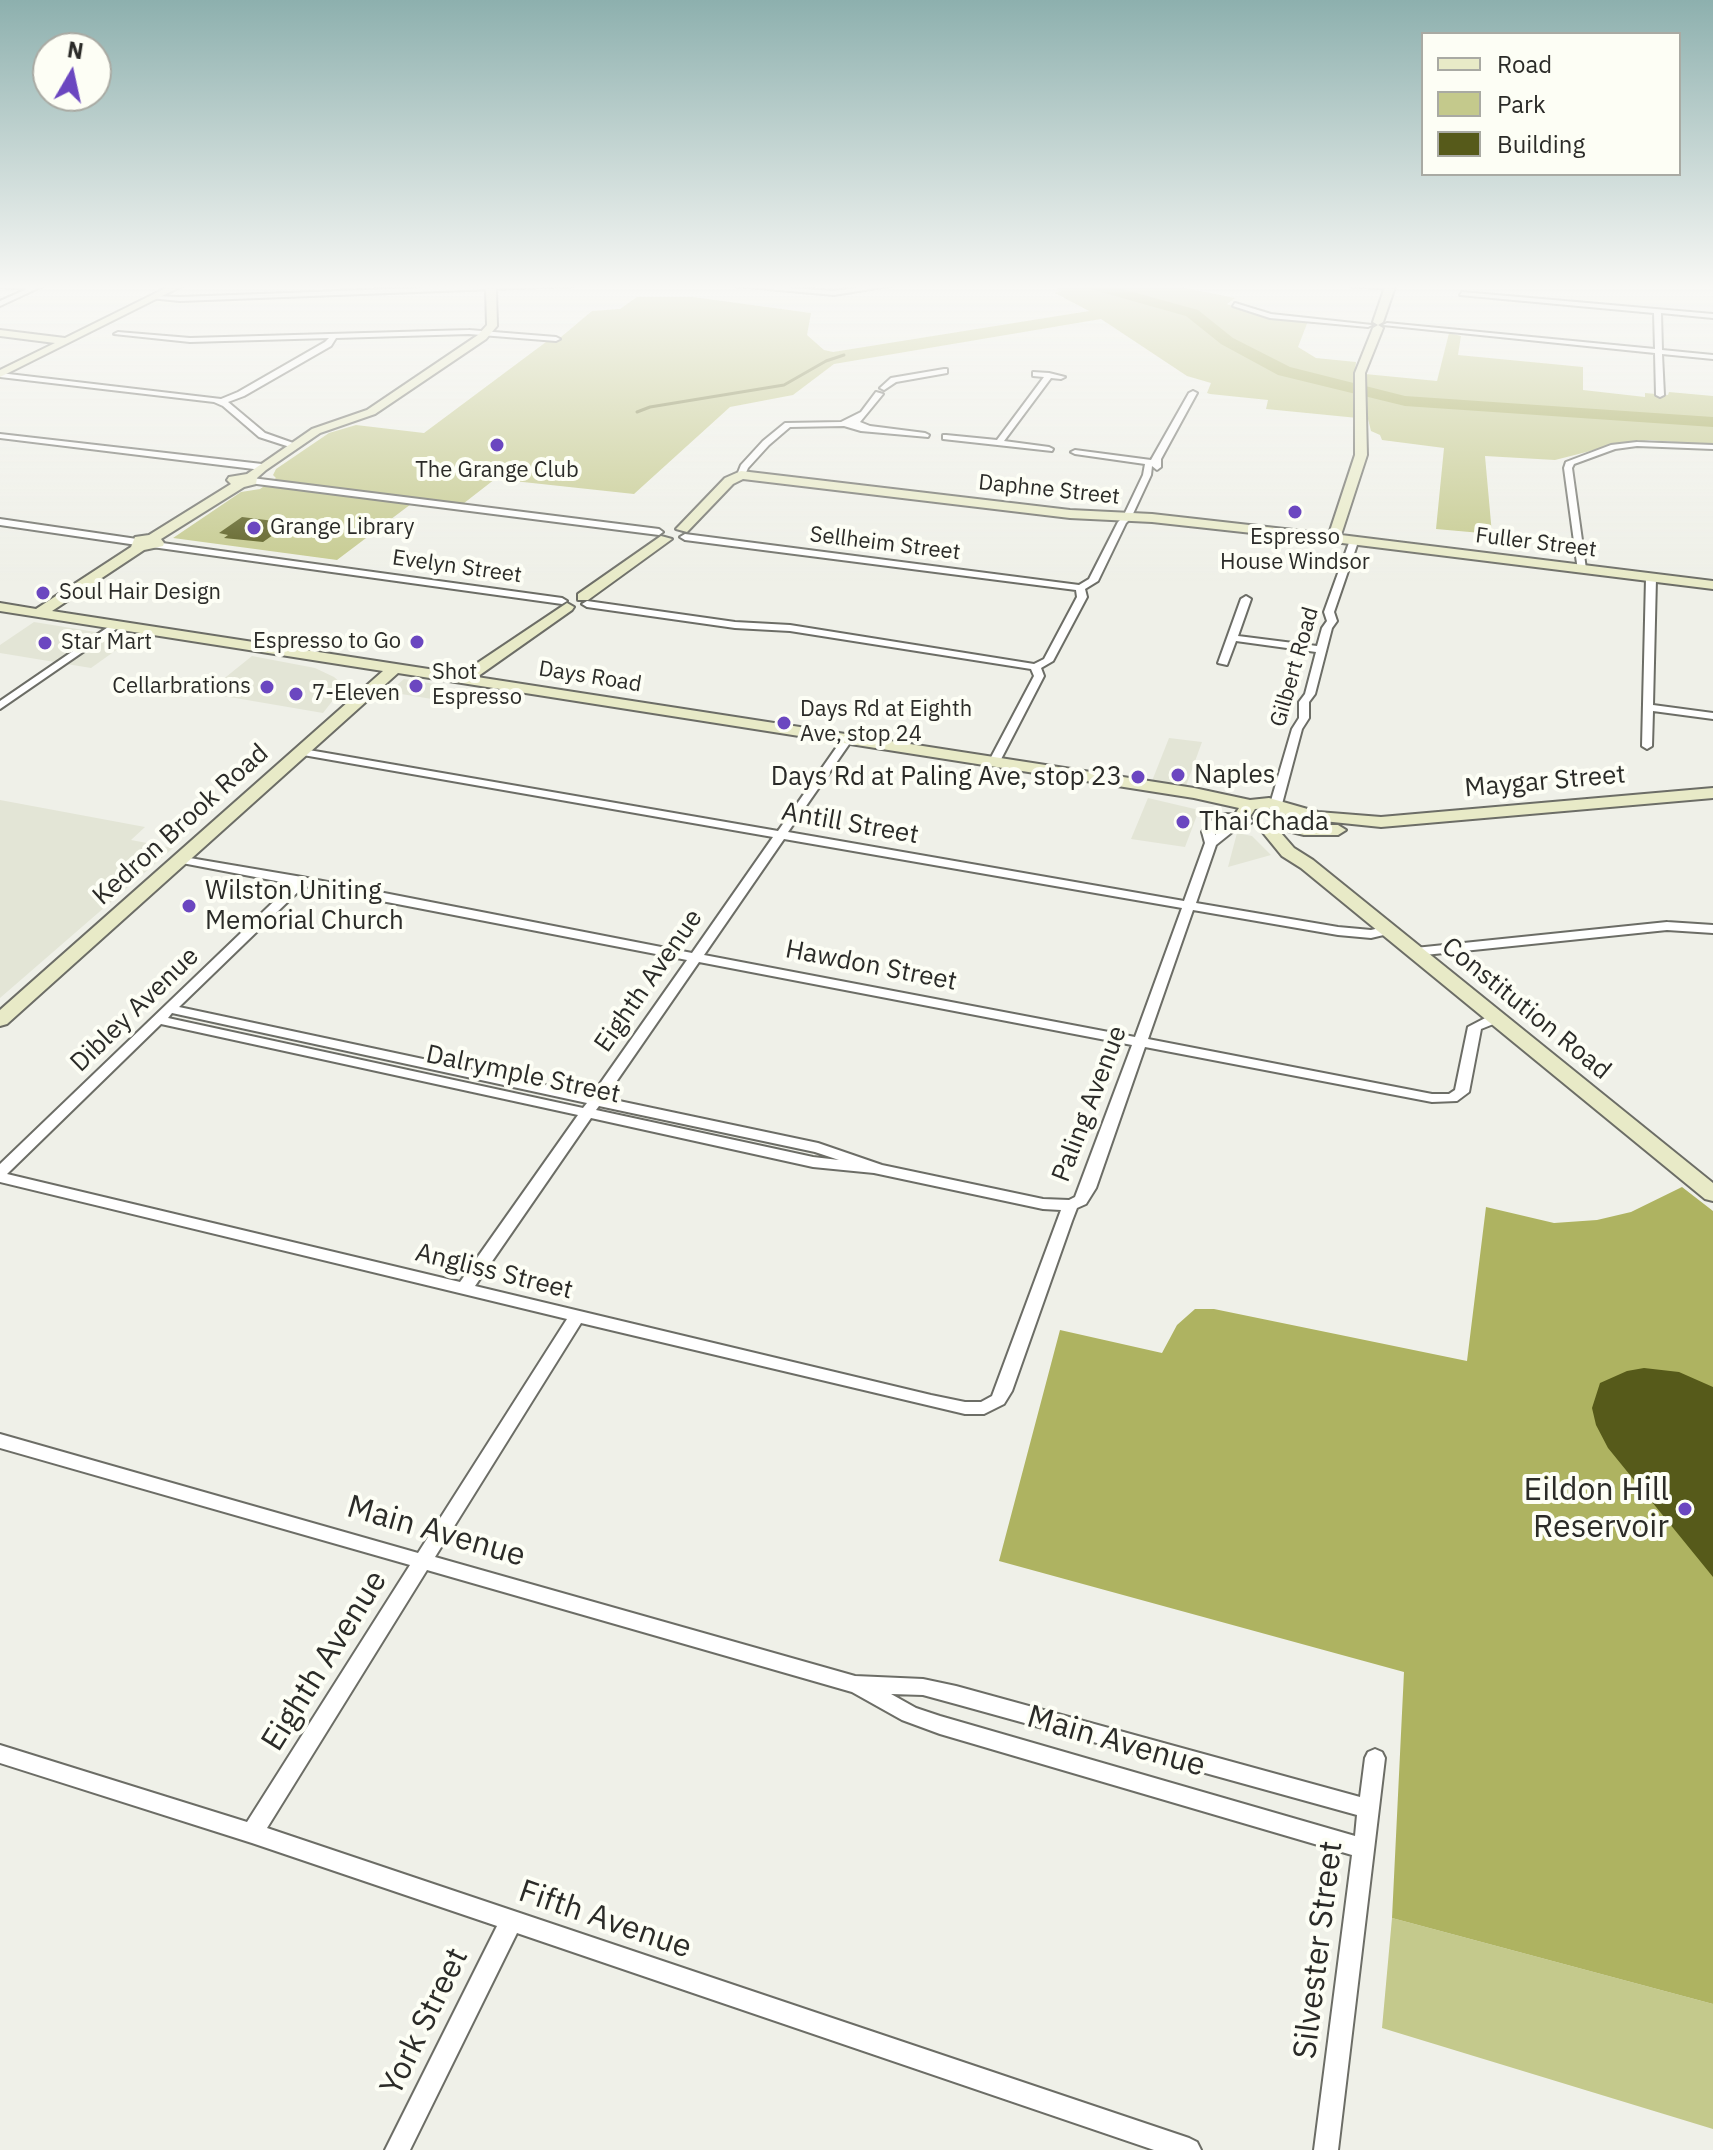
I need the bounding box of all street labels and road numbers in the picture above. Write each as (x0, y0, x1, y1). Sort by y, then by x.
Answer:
street label: Daphne Street (977, 469, 1121, 511)
street label: Sellheim Street (808, 522, 962, 566)
street label: Fuller Street (1474, 522, 1598, 564)
street label: Evelyn Street (391, 545, 523, 589)
street label: Gilbert Road (1265, 604, 1325, 730)
street label: Days Road (537, 656, 643, 698)
street label: Kedron Brook Road (87, 738, 275, 912)
street label: Maygar Street (1463, 759, 1627, 805)
street label: Antill Street (779, 797, 921, 851)
street label: Eighth Avenue (588, 904, 710, 1058)
street label: Constitution Road (1435, 931, 1617, 1087)
street label: Hawdon Street (783, 934, 959, 998)
street label: Dibley Avenue (64, 941, 206, 1079)
street label: Paling Avenue (1046, 1022, 1134, 1186)
street label: Dalrymple Street (423, 1039, 623, 1111)
street label: Angliss Street (412, 1237, 576, 1307)
street label: Main Avenue (342, 1488, 530, 1576)
street label: Eighth Avenue (254, 1564, 396, 1758)
street label: Main Avenue (1022, 1698, 1210, 1786)
street label: Silvester Street (1287, 1839, 1351, 2061)
street label: Fifth Avenue (514, 1873, 696, 1967)
street label: York Street (373, 1942, 477, 2102)

